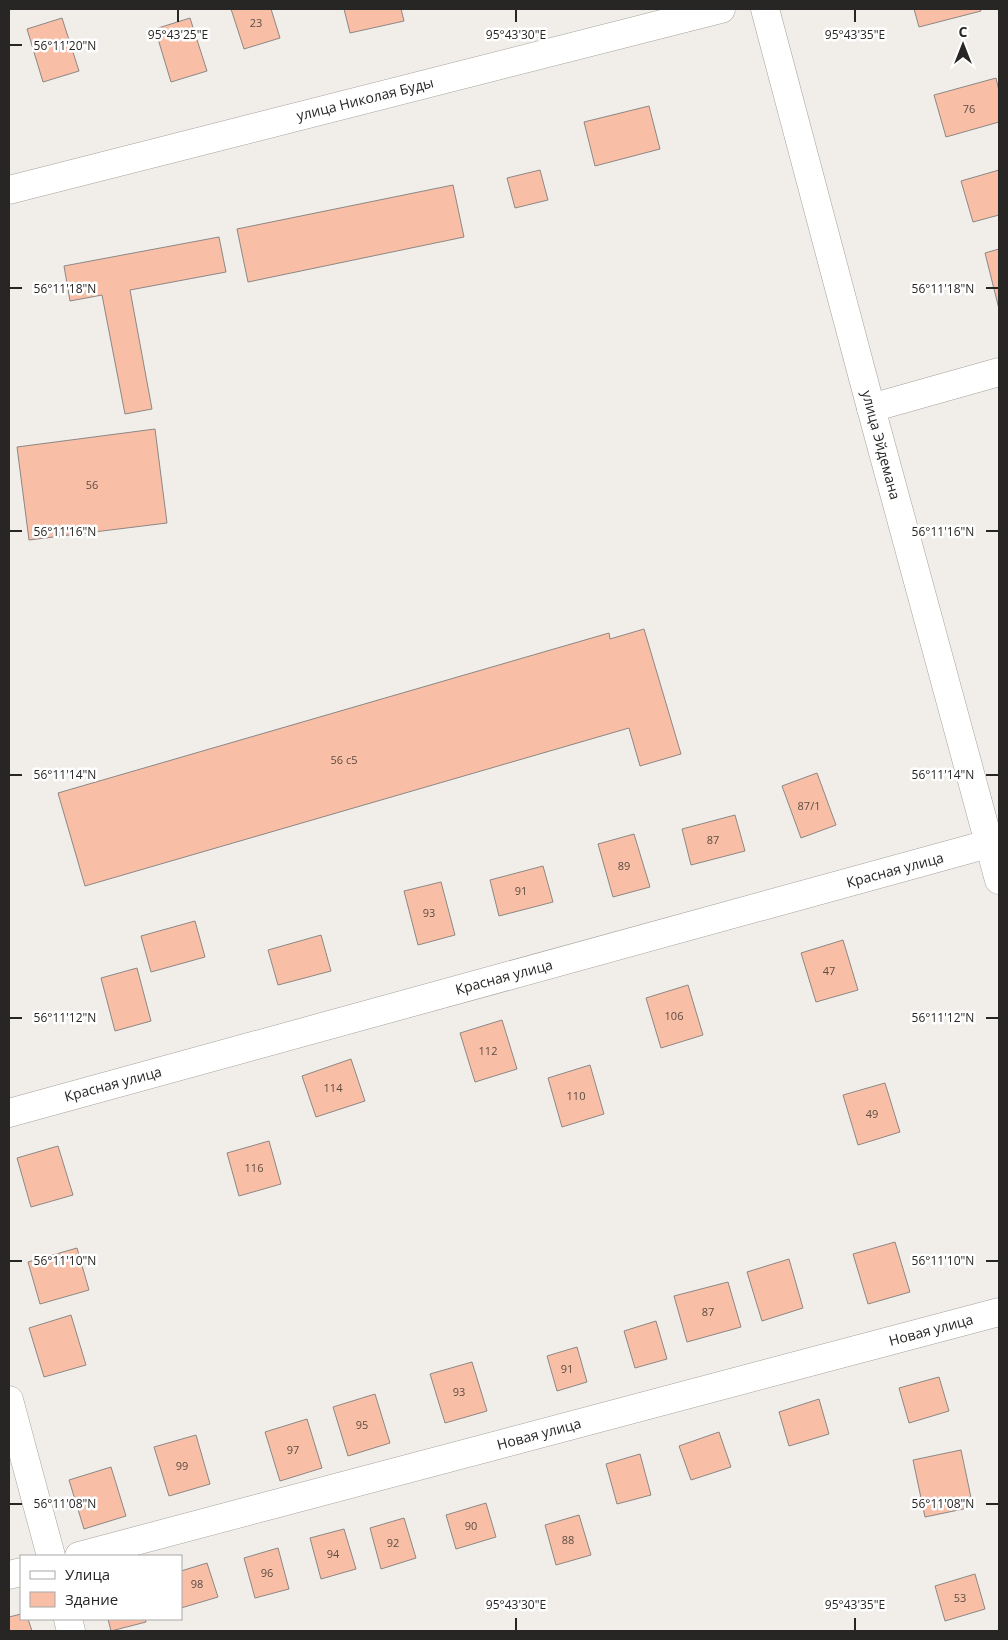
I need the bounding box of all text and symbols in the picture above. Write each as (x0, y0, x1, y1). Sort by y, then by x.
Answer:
house number: 23 (250, 15, 262, 30)
north arrow (938, 20, 988, 70)
text: С (959, 22, 968, 41)
text: 95°43'25"E (148, 26, 208, 43)
text: 95°43'30"E (486, 26, 546, 43)
text: 95°43'35"E (825, 26, 885, 43)
text: 56°11'20"N (34, 37, 96, 54)
street label: улица Николая Буды (294, 72, 435, 125)
house number: 76 (963, 101, 975, 116)
text: 56°11'18"N (34, 280, 96, 297)
text: 56°11'18"N (912, 280, 974, 297)
street label: улица Эйдемана (858, 388, 905, 502)
house number: 56 (86, 477, 98, 492)
text: 56°11'16"N (34, 523, 96, 540)
text: 56°11'16"N (912, 523, 974, 540)
house number: 56 с5 (331, 752, 358, 767)
text: 56°11'14"N (34, 766, 96, 783)
text: 56°11'14"N (912, 766, 974, 783)
house number: 87/1 (798, 798, 820, 813)
house number: 87 (707, 832, 719, 847)
street label: Красная улица (844, 847, 946, 892)
house number: 89 (618, 858, 630, 873)
house number: 91 (515, 883, 527, 898)
house number: 93 (423, 905, 435, 920)
street label: Красная улица (453, 954, 555, 999)
house number: 47 (823, 963, 835, 978)
house number: 106 (665, 1008, 683, 1023)
text: 56°11'12"N (34, 1009, 96, 1026)
text: 56°11'12"N (912, 1009, 974, 1026)
house number: 112 (479, 1043, 497, 1058)
street label: Красная улица (62, 1061, 164, 1106)
house number: 114 (324, 1080, 343, 1095)
house number: 110 (567, 1088, 585, 1103)
house number: 49 (866, 1106, 878, 1121)
house number: 116 (245, 1160, 263, 1175)
text: 56°11'10"N (34, 1252, 96, 1269)
text: 56°11'10"N (912, 1252, 974, 1269)
house number: 87 (702, 1304, 714, 1319)
street label: Новая улица (887, 1309, 975, 1350)
house number: 91 (561, 1361, 573, 1376)
house number: 93 (453, 1384, 465, 1399)
street label: Новая улица (495, 1413, 583, 1454)
house number: 95 (356, 1417, 368, 1432)
house number: 97 (287, 1442, 299, 1457)
house number: 99 (176, 1458, 188, 1473)
text: 56°11'08"N (34, 1495, 96, 1512)
text: 56°11'08"N (912, 1495, 974, 1512)
house number: 90 (465, 1518, 477, 1533)
house number: 88 (562, 1532, 574, 1547)
house number: 92 (387, 1535, 399, 1550)
house number: 94 (327, 1546, 340, 1561)
legend (20, 1555, 182, 1620)
text: Улица (65, 1564, 110, 1584)
house number: 96 (261, 1565, 273, 1580)
house number: 98 (191, 1576, 203, 1591)
text: Здание (65, 1589, 118, 1609)
house number: 53 (954, 1590, 966, 1605)
text: 95°43'30"E (486, 1596, 546, 1613)
text: 95°43'35"E (825, 1596, 885, 1613)

